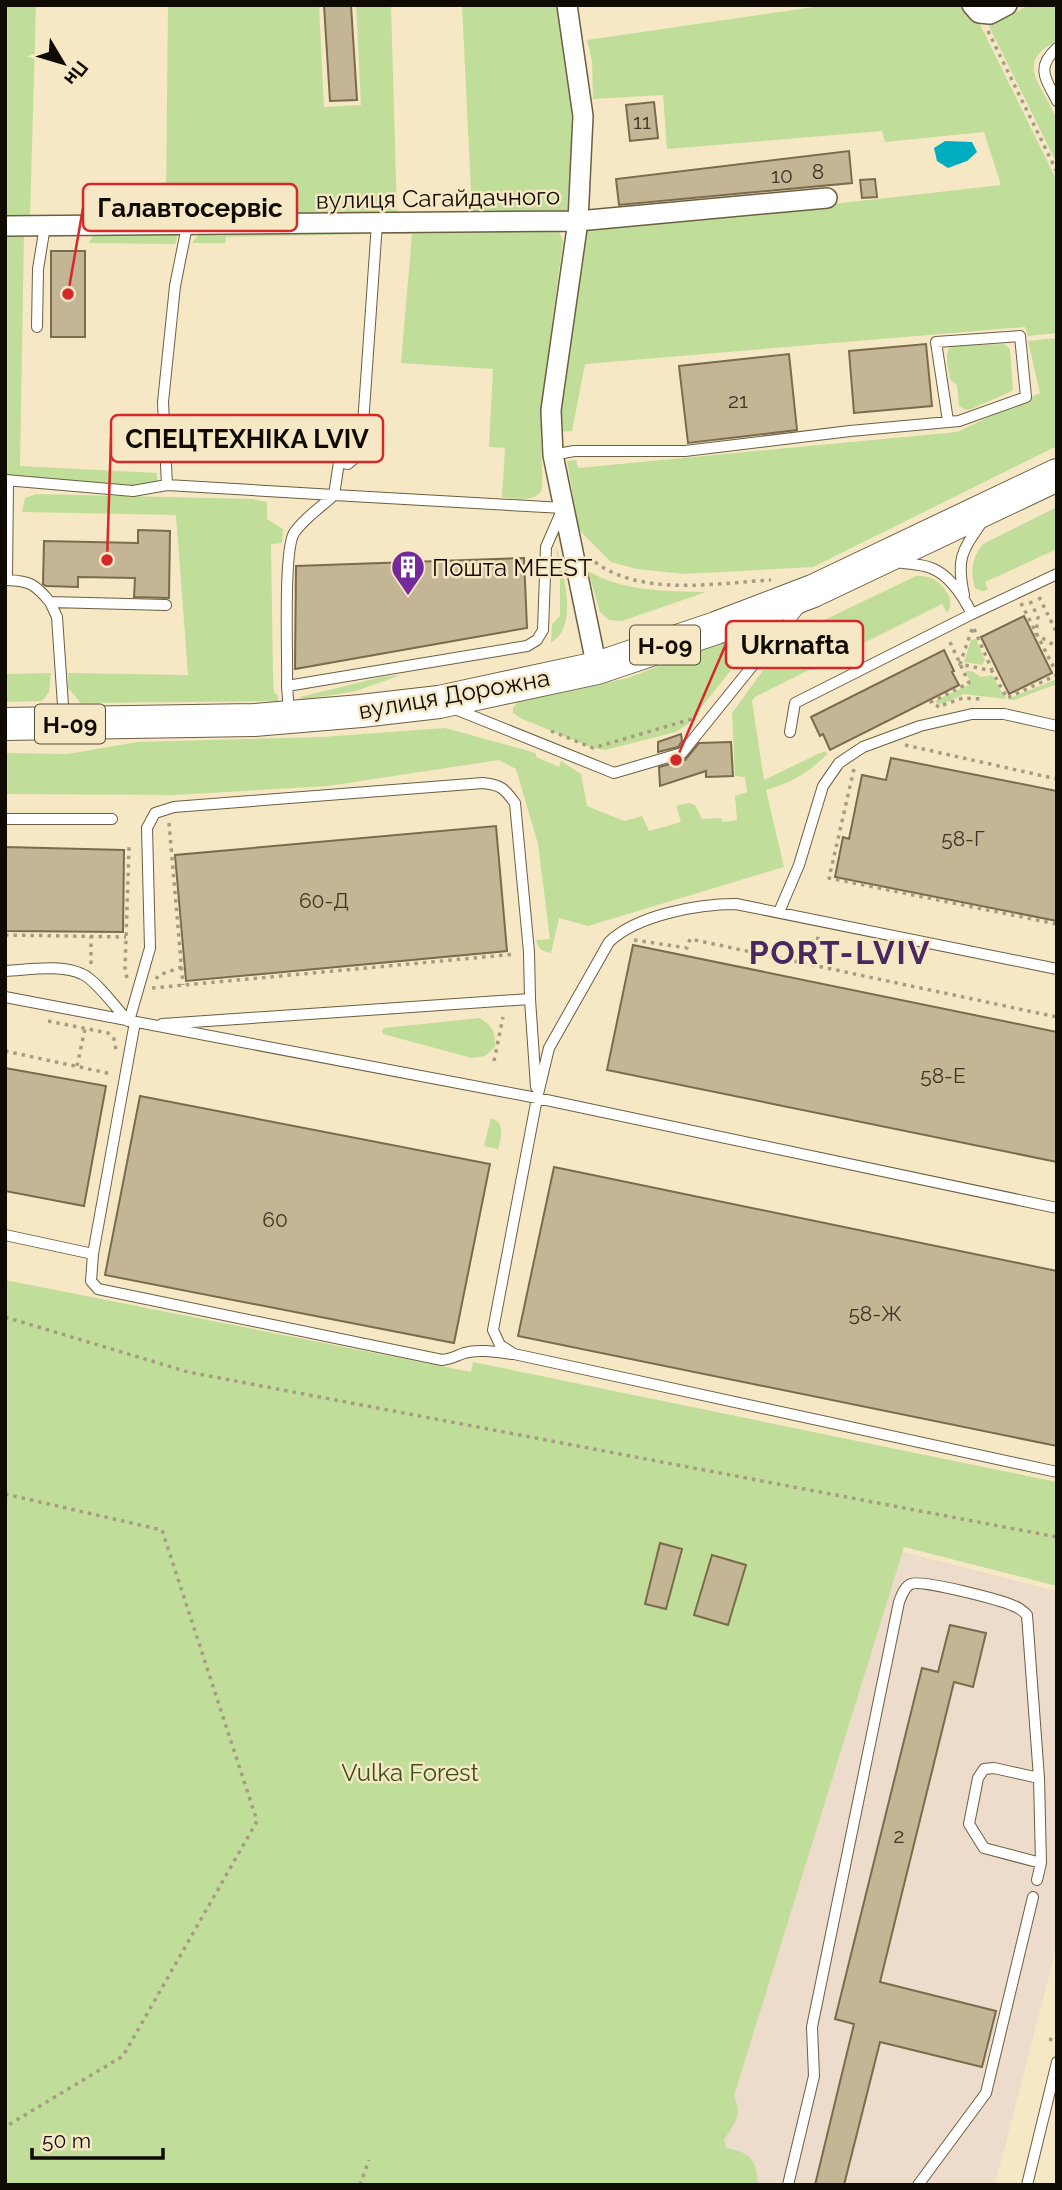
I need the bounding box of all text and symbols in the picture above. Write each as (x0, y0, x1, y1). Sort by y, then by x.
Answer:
north arrow (28, 28, 98, 98)
text: Пн (60, 57, 93, 90)
house number: 11 (633, 109, 651, 134)
house number: 8 (812, 159, 824, 184)
house number: 10 (771, 163, 793, 188)
street label: вулиця Сагайдачного (316, 181, 560, 215)
callout: Галавтосервіс (83, 184, 297, 231)
text: Галавтосервіс (97, 193, 283, 223)
house number: 21 (728, 388, 748, 413)
callout: СПЕЦТЕХНІКА LVIV (111, 415, 383, 462)
text: СПЕЦТЕХНІКА LVIV (125, 424, 369, 454)
building icon: Пошта MEEST (389, 548, 427, 597)
place label: Пошта MEEST (432, 553, 593, 582)
callout: Ukrnafta (726, 621, 863, 668)
road number: Н-09 (630, 625, 700, 664)
text: Ukrnafta (740, 630, 850, 660)
street label: вулиця Дорожна (356, 663, 552, 725)
road number: Н-09 (35, 704, 105, 744)
house number: 58-Г (941, 826, 985, 851)
house number: 60-Д (299, 888, 349, 913)
district label: PORT-LVIV (749, 934, 931, 971)
house number: 58-Е (920, 1063, 966, 1088)
house number: 60 (262, 1207, 288, 1232)
house number: 58-Ж (848, 1301, 902, 1326)
park label: Vulka Forest (341, 1758, 479, 1787)
house number: 2 (894, 1823, 904, 1848)
scale bar (32, 2116, 163, 2160)
text: 50 m (42, 2128, 91, 2153)

